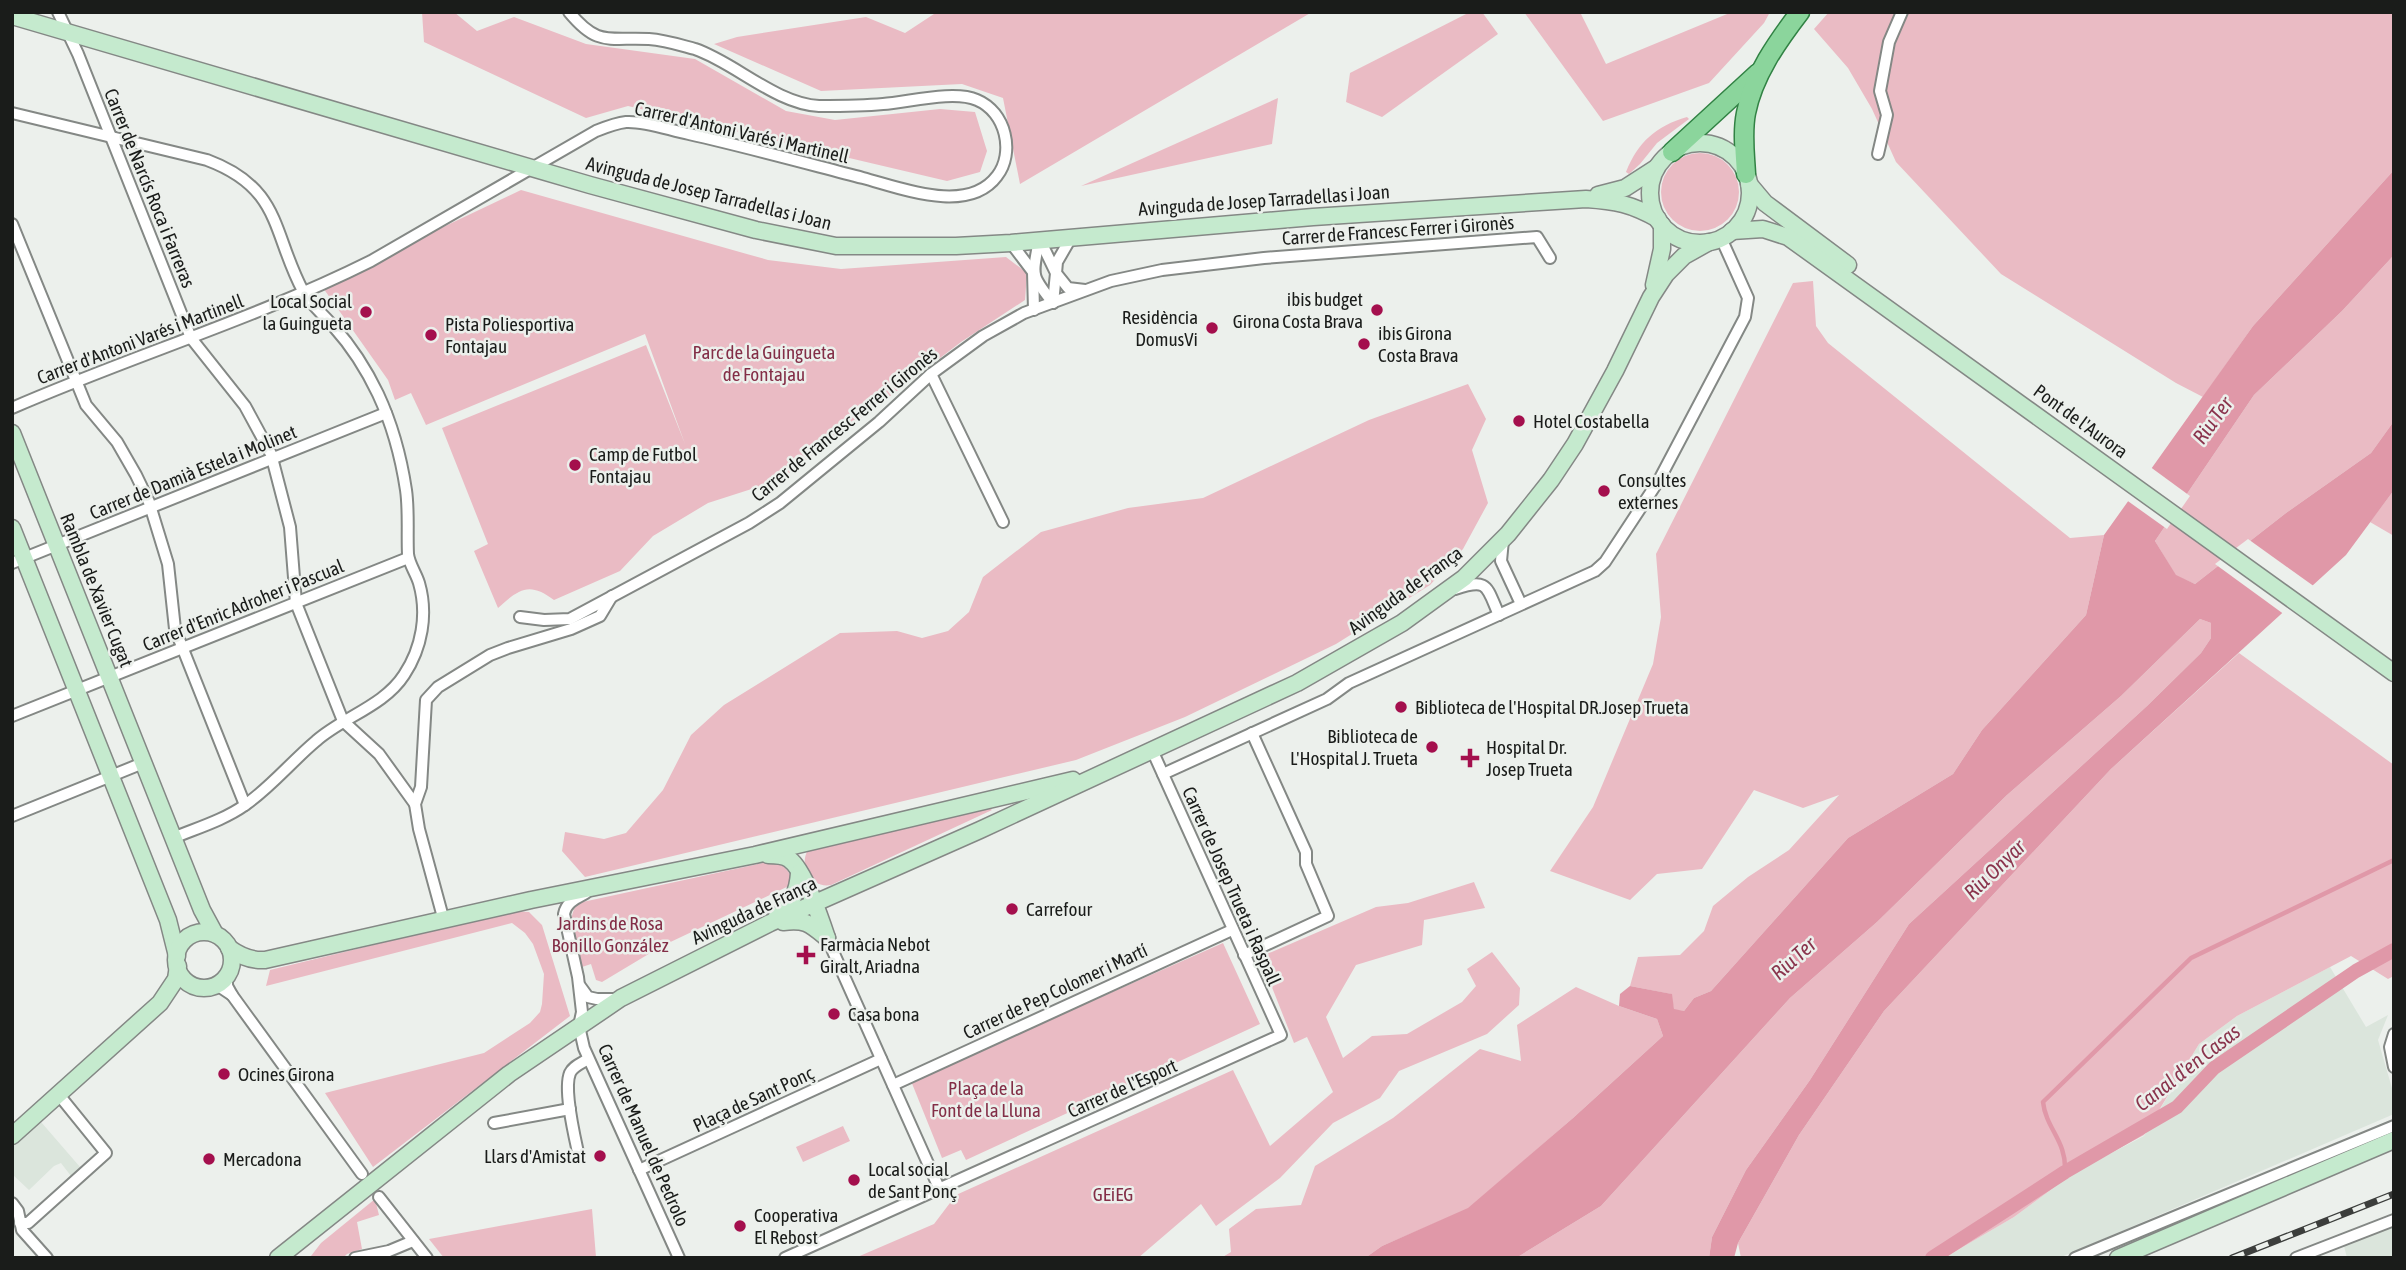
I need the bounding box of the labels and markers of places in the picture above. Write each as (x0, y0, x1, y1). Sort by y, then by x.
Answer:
place label: ibis budget Girona Costa Brava (1233, 288, 1363, 332)
place label: Local Social la Guingueta (262, 290, 352, 334)
marker: ibis budget Girona Costa Brava (1369, 302, 1385, 318)
marker: Local Social la Guingueta (358, 304, 374, 320)
place label: Residència DomusVi (1122, 306, 1198, 350)
place label: Pista Poliesportiva Fontajau (445, 313, 574, 357)
marker: Residència DomusVi (1204, 320, 1220, 336)
place label: ibis Girona Costa Brava (1378, 322, 1459, 366)
marker: Pista Poliesportiva Fontajau (423, 327, 439, 343)
marker: ibis Girona Costa Brava (1356, 336, 1372, 352)
place label: Hotel Costabella (1533, 410, 1650, 432)
marker: Hotel Costabella (1511, 413, 1527, 429)
place label: Camp de Futbol Fontajau (589, 443, 697, 487)
marker: Camp de Futbol Fontajau (567, 457, 583, 473)
place label: Consultes externes (1618, 469, 1687, 513)
marker: Consultes externes (1596, 483, 1612, 499)
place label: Biblioteca de l'Hospital DR.Josep Trueta (1415, 696, 1689, 718)
marker: Biblioteca de l'Hospital DR.Josep Trueta (1393, 699, 1409, 715)
place label: Biblioteca de L'Hospital J. Trueta (1290, 725, 1418, 769)
place label: Hospital Dr. Josep Trueta (1486, 736, 1573, 780)
marker: Biblioteca de L'Hospital J. Trueta (1424, 739, 1440, 755)
marker: Hospital Dr. Josep Trueta (1460, 748, 1480, 768)
place label: Carrefour (1026, 898, 1093, 920)
marker: Carrefour (1004, 901, 1020, 917)
place label: Farmàcia Nebot Giralt, Ariadna (820, 933, 930, 977)
marker: Farmàcia Nebot Giralt, Ariadna (798, 947, 814, 963)
place label: Casa bona (848, 1003, 920, 1025)
marker: Casa bona (826, 1006, 842, 1022)
place label: Ocines Girona (238, 1063, 335, 1085)
marker: Ocines Girona (216, 1066, 232, 1082)
place label: Llars d'Amistat (484, 1145, 586, 1167)
place label: Mercadona (223, 1148, 302, 1170)
marker: Llars d'Amistat (592, 1148, 608, 1164)
marker: Mercadona (201, 1151, 217, 1167)
place label: Local social de Sant Ponç (868, 1158, 958, 1202)
marker: Local social de Sant Ponç (846, 1172, 862, 1188)
place label: Cooperativa El Rebost (754, 1204, 838, 1248)
marker: Cooperativa El Rebost (732, 1218, 748, 1234)

